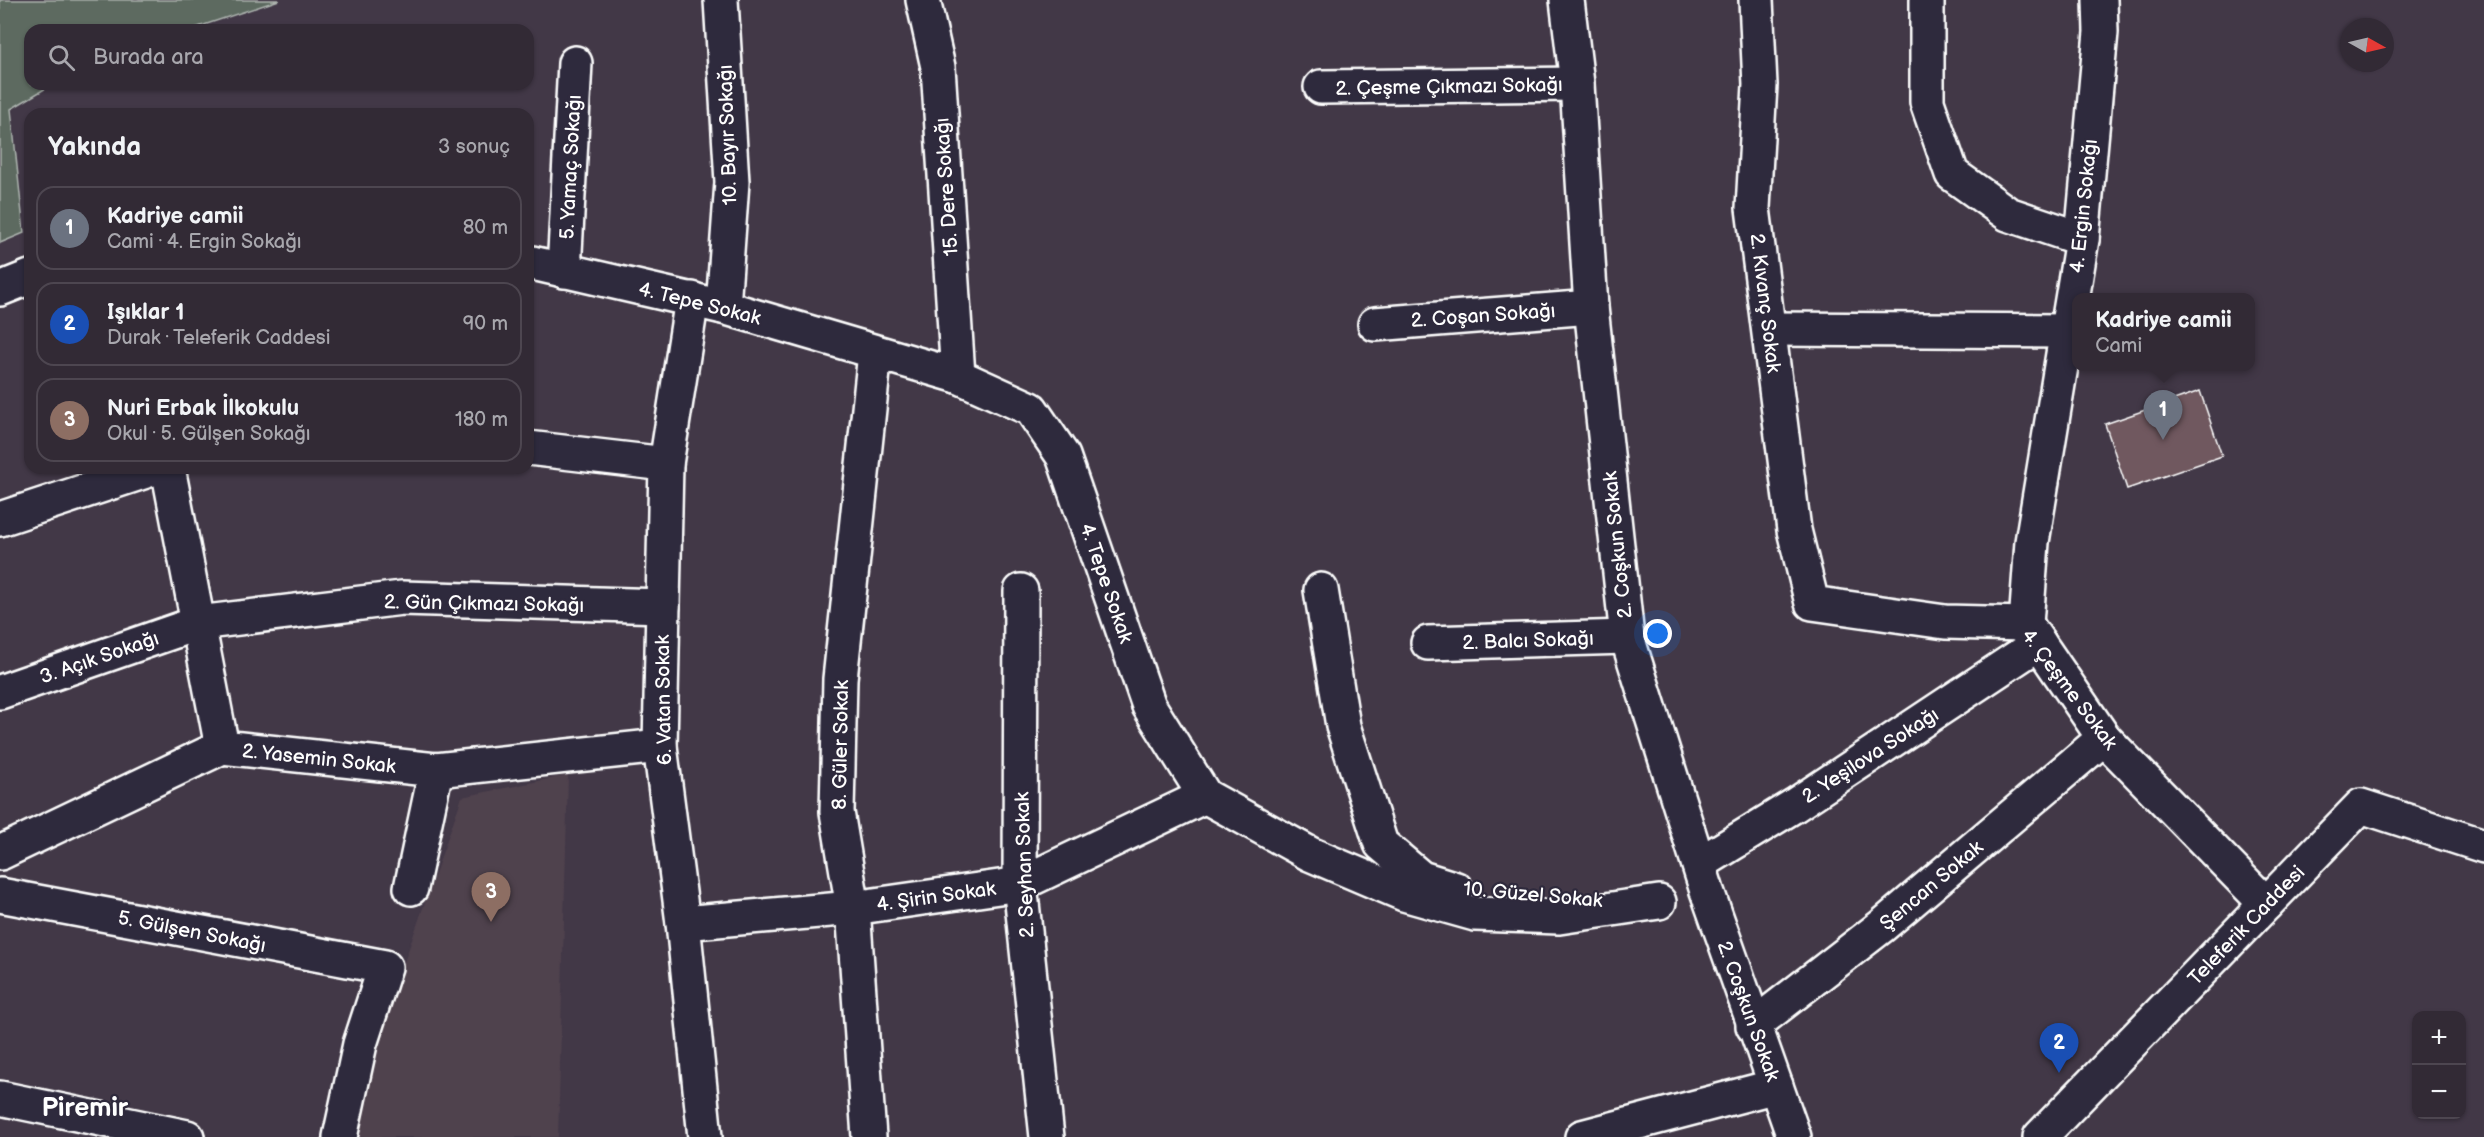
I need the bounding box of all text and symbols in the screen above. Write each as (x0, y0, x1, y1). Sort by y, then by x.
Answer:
north arrow (2340, 18, 2394, 72)
search box (24, 24, 534, 90)
icon: search (45, 41, 78, 74)
text: Burada ara (93, 44, 204, 71)
street label: 10. Bayır Sokağı (714, 64, 742, 206)
street label: 2. Çeşme Çıkmazı Sokağı (1335, 73, 1563, 101)
street label: 5. Yamaç Sokağı (555, 94, 587, 240)
street label: 15. Dere Sokağı (930, 117, 964, 257)
text: Yakında (48, 132, 141, 163)
text: 3 sonuç (438, 135, 510, 159)
street label: 4. Ergin Sokağı (2065, 138, 2103, 274)
text: Kadriye camii (107, 203, 243, 230)
text: 1 (65, 216, 74, 240)
text: 80 m (463, 216, 508, 240)
text: Cami · 4. Ergin Sokağı (107, 230, 301, 254)
street label: 2. Kıvanç Sokak (1745, 232, 1785, 374)
street label: 4. Tepe Sokak (636, 277, 764, 331)
popup (2072, 293, 2255, 371)
text: Işıklar 1 (107, 299, 184, 326)
street label: 2. Coşan Sokağı (1410, 299, 1556, 333)
text: Kadriye camii (2095, 307, 2232, 334)
text: 2 (64, 312, 75, 336)
text: 90 m (463, 312, 508, 336)
text: Durak · Teleferik Caddesi (107, 326, 330, 350)
text: Cami (2095, 334, 2142, 358)
pin: 1 (2144, 390, 2182, 440)
text: Nuri Erbak İlkokulu (107, 395, 299, 422)
text: 3 (64, 408, 75, 432)
text: 180 m (455, 408, 508, 432)
text: Okul · 5. Gülşen Sokağı (107, 422, 311, 446)
street label: 2. Coşkun Sokak (1598, 470, 1638, 620)
street label: 4. Tepe Sokak (1074, 520, 1138, 647)
street label: 2. Gün Çıkmazı Sokağı (384, 590, 584, 618)
your location (1643, 619, 1672, 648)
street label: 4. Çeşme Sokak (2016, 625, 2123, 755)
street label: 3. Açık Sokağı (37, 626, 162, 689)
street label: 2. Balcı Sokağı (1462, 627, 1594, 655)
street label: 6. Vatan Sokak (651, 634, 677, 765)
street label: 8. Güler Sokak (828, 680, 854, 810)
street label: 2. Yeşilova Sokağı (1798, 703, 1943, 809)
street label: 2. Yasemin Sokak (241, 739, 397, 779)
street label: 2. Seyhan Sokak (1010, 791, 1040, 938)
street label: Şencan Sokak (1875, 835, 1988, 936)
street label: Teleferik Caddesi (2183, 861, 2310, 991)
pin: 3 (472, 872, 510, 922)
street label: 4. Şirin Sokak (875, 877, 998, 917)
street label: 10. Güzel Sokak (1462, 877, 1604, 913)
street label: 5. Gülşen Sokağı (116, 906, 268, 958)
street label: 2. Coşkun Sokak (1712, 938, 1785, 1085)
map controls (2412, 1011, 2466, 1119)
button: + (2412, 1011, 2466, 1065)
pin: 2 (2040, 1024, 2078, 1073)
button: − (2412, 1065, 2466, 1119)
district label: Piremir (42, 1093, 129, 1124)

